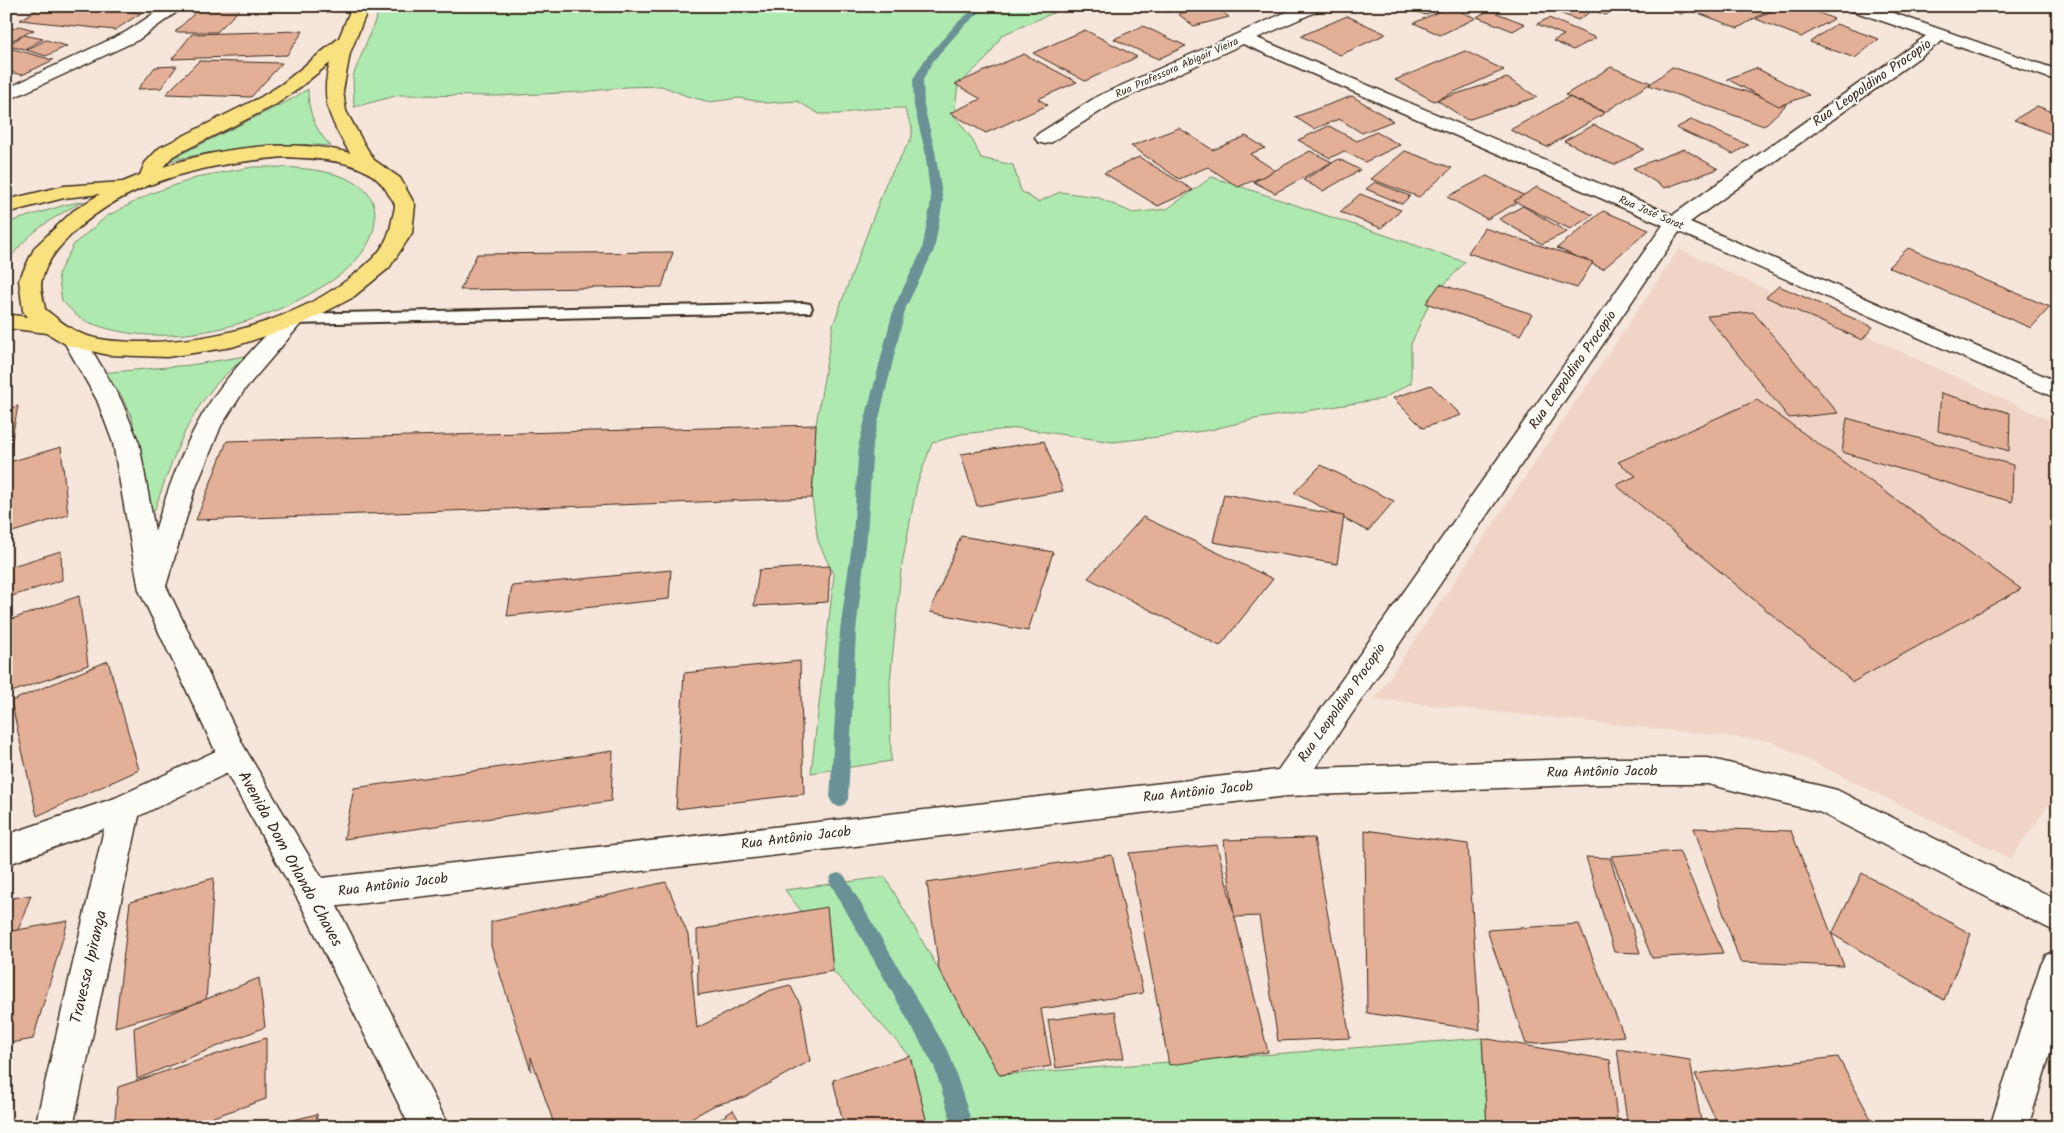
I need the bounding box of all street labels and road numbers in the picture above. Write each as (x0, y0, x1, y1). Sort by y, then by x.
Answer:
street label: Rua Professora Abigair Vieira (1112, 33, 1242, 103)
street label: Rua Leopoldino Procopio (1808, 34, 1936, 132)
street label: Rua José Sarat (1616, 191, 1687, 235)
street label: Rua Leopoldino Procopio (1524, 306, 1622, 434)
street label: Rua Leopoldino Procopio (1293, 639, 1391, 767)
street label: Rua Antônio Jacob (1547, 760, 1658, 784)
street label: Avenida Dom Orlando Chaves (231, 766, 349, 952)
street label: Rua Antônio Jacob (1142, 775, 1255, 809)
street label: Rua Antônio Jacob (740, 820, 853, 856)
street label: Rua Antônio Jacob (337, 867, 450, 903)
street label: Travessa Ipiranga (64, 908, 114, 1026)

